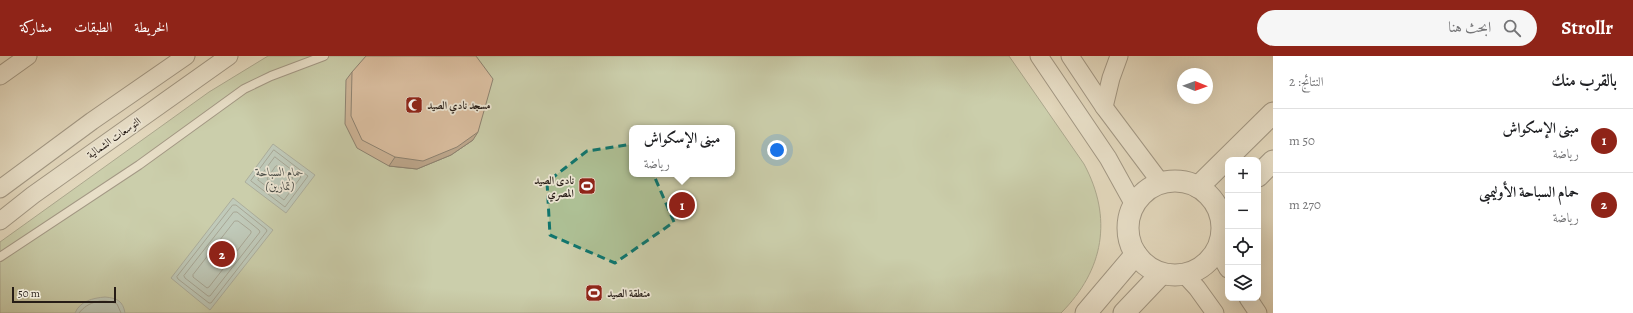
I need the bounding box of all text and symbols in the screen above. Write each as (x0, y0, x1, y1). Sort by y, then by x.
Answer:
search box (1257, 10, 1537, 46)
text: Strollr (1561, 15, 1613, 41)
text: ابحث هنا (1448, 17, 1491, 37)
icon: search (1501, 17, 1523, 39)
text: مشاركة (20, 18, 52, 37)
text: الطبقات (74, 18, 112, 37)
text: الخريطة (134, 18, 168, 37)
north arrow (1177, 68, 1213, 104)
text: بالقرب منك (1551, 69, 1617, 92)
text: النتائج: 2 (1289, 73, 1324, 90)
mosque icon: مسجد نادي الصيد (404, 95, 424, 115)
place label: مسجد نادي الصيد (427, 98, 491, 114)
street label: التوسعات الشمالية (84, 114, 144, 162)
text: مبنى الإسكواش (1502, 118, 1579, 138)
popup (629, 125, 735, 177)
text: مبنى الإسكواش (644, 128, 720, 148)
text: 50 m (1289, 132, 1315, 149)
text: 1 (1602, 132, 1606, 149)
your location (767, 140, 787, 160)
text: رياضة (1553, 145, 1579, 162)
text: رياضة (644, 155, 670, 172)
map controls (1225, 157, 1261, 301)
button: + (1225, 157, 1261, 193)
water label: حمام السباحة (تمارين) (255, 164, 304, 194)
place label: نادى الصيد المصري (534, 173, 574, 202)
sports icon: نادى الصيد المصري (577, 176, 597, 196)
text: حمام السباحة الأوليمبى (1479, 182, 1579, 202)
pin: 1 (669, 190, 695, 220)
button: − (1225, 193, 1261, 229)
text: 270 m (1289, 196, 1321, 213)
text: 2 (1601, 196, 1607, 213)
text: رياضة (1553, 209, 1579, 226)
button: locate (1225, 229, 1261, 265)
pin: 2 (209, 239, 235, 269)
button: layers (1225, 265, 1261, 301)
sports icon: منطقة الصيد (584, 283, 604, 303)
scale bar (12, 285, 116, 304)
text: 50 m (18, 286, 40, 301)
place label: منطقة الصيد (607, 286, 650, 301)

